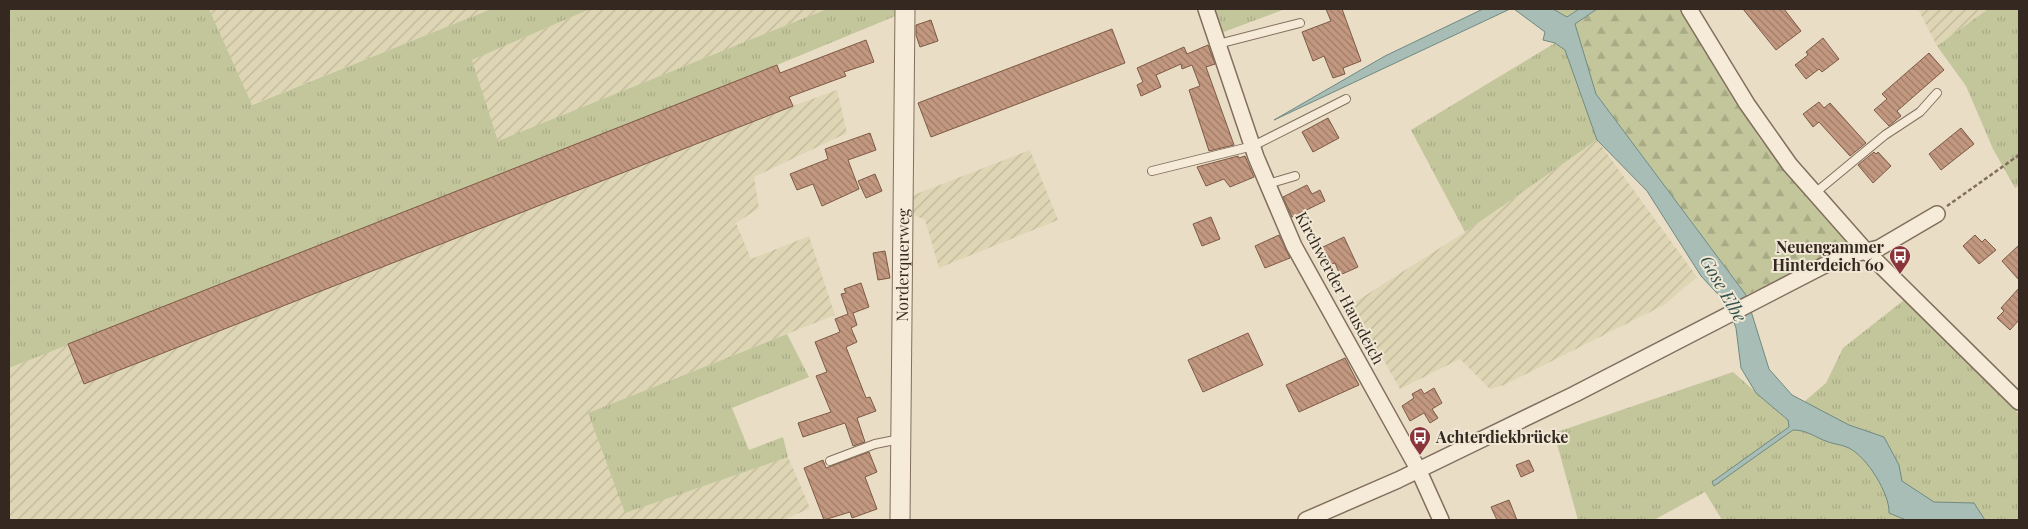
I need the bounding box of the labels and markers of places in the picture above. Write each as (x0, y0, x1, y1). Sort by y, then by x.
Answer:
place label: Neuengammer Hinterdeich 60 (1772, 236, 1885, 275)
bus stop icon: Neuengammer Hinterdeich 60 (1888, 244, 1912, 275)
bus stop icon: Achterdiekbrücke (1408, 425, 1432, 456)
place label: Achterdiekbrücke (1435, 426, 1568, 447)

